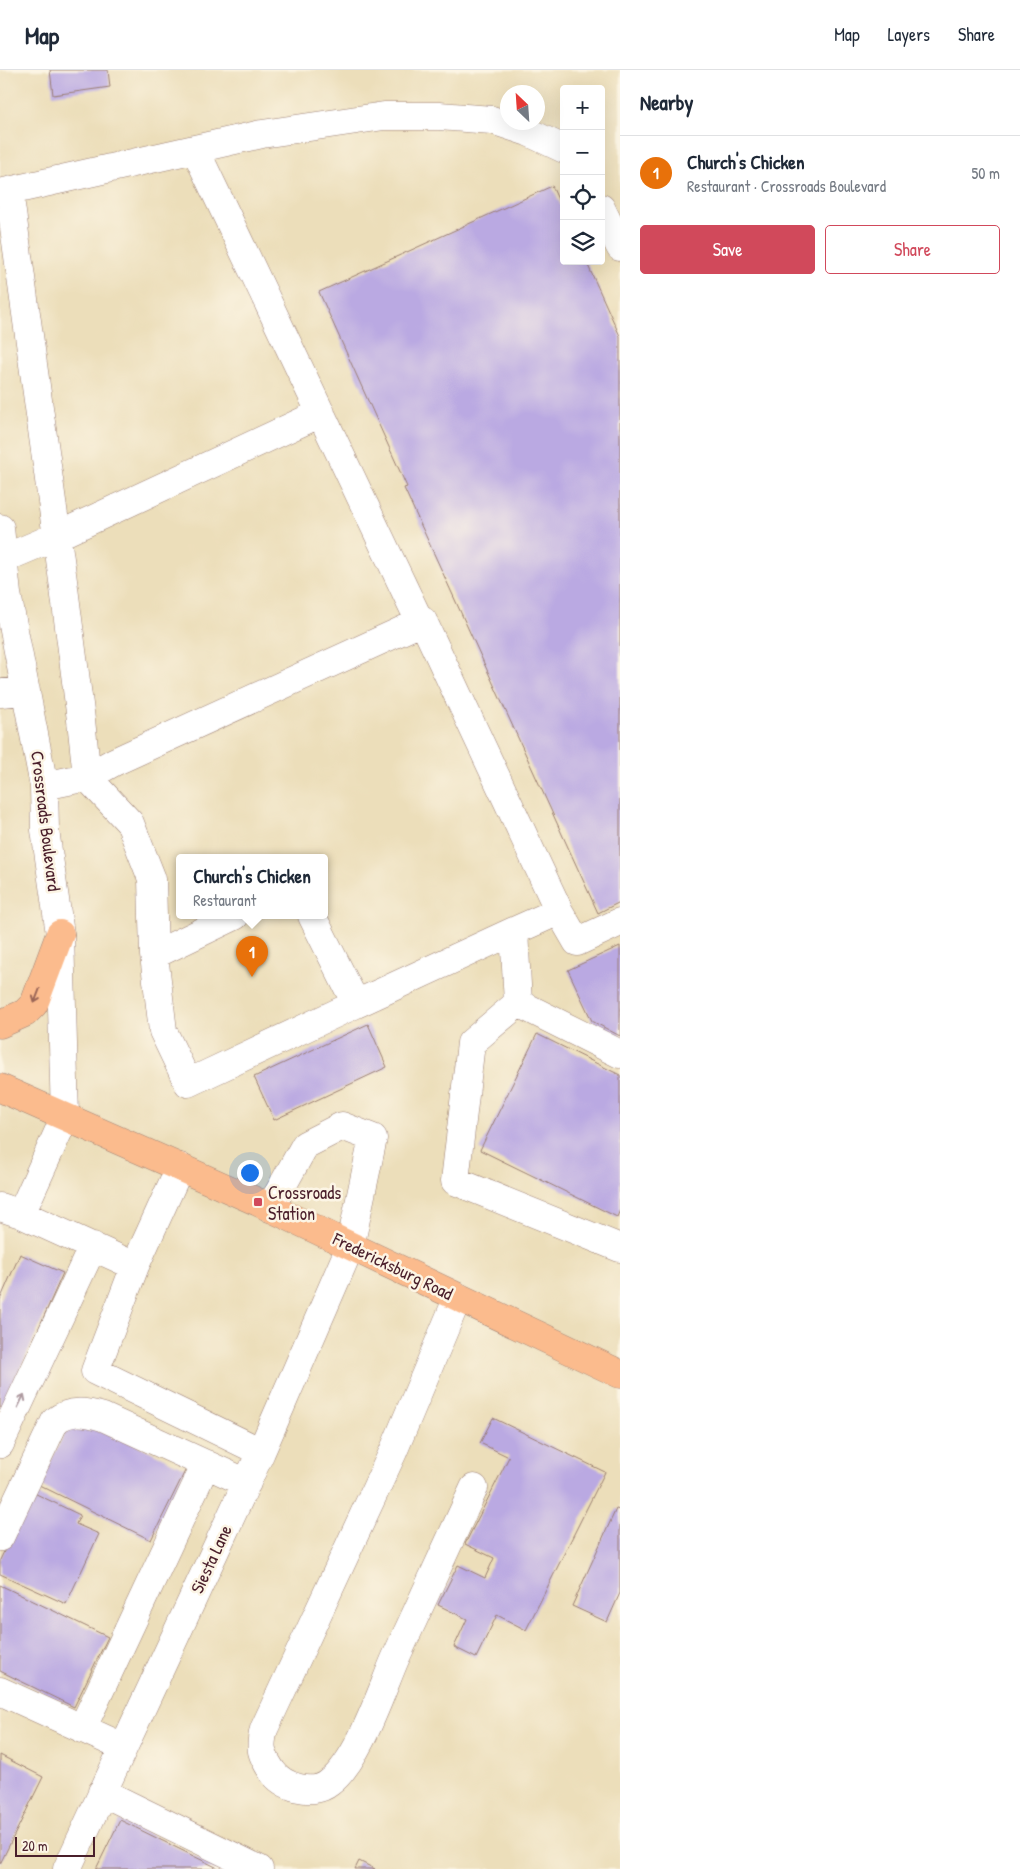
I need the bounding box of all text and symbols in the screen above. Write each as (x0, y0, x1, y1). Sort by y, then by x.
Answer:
text: Map (25, 19, 59, 51)
text: Map (834, 22, 860, 47)
text: Layers (888, 22, 930, 47)
text: Share (958, 22, 995, 47)
north arrow (500, 85, 545, 130)
map controls (560, 85, 605, 265)
button: + (560, 85, 605, 130)
text: Nearby (640, 88, 693, 117)
button: − (560, 130, 605, 175)
text: Church's Chicken (687, 149, 805, 175)
text: 1 (653, 162, 659, 184)
text: 50 m (972, 162, 1000, 184)
button: locate (560, 175, 605, 220)
text: Restaurant · Crossroads Boulevard (687, 175, 886, 197)
button: layers (560, 220, 605, 265)
button: Save (640, 225, 815, 274)
button: Share (825, 225, 1000, 274)
street label: Crossroads Boulevard (25, 750, 67, 892)
popup (176, 854, 328, 919)
text: Church's Chicken (193, 863, 311, 889)
text: Restaurant (193, 889, 256, 911)
pin: 1 (236, 936, 268, 977)
one-way arrow (32, 988, 41, 1003)
your location (237, 1160, 263, 1186)
place label: Crossroads Station (268, 1180, 341, 1226)
marker: Crossroads Station (252, 1196, 264, 1208)
street label: Fredericksburg Road (328, 1226, 457, 1306)
one-way arrow (16, 1393, 26, 1408)
street label: Siesta Lane (184, 1521, 238, 1597)
scale bar (15, 1834, 95, 1857)
text: 20 m (22, 1836, 48, 1855)

